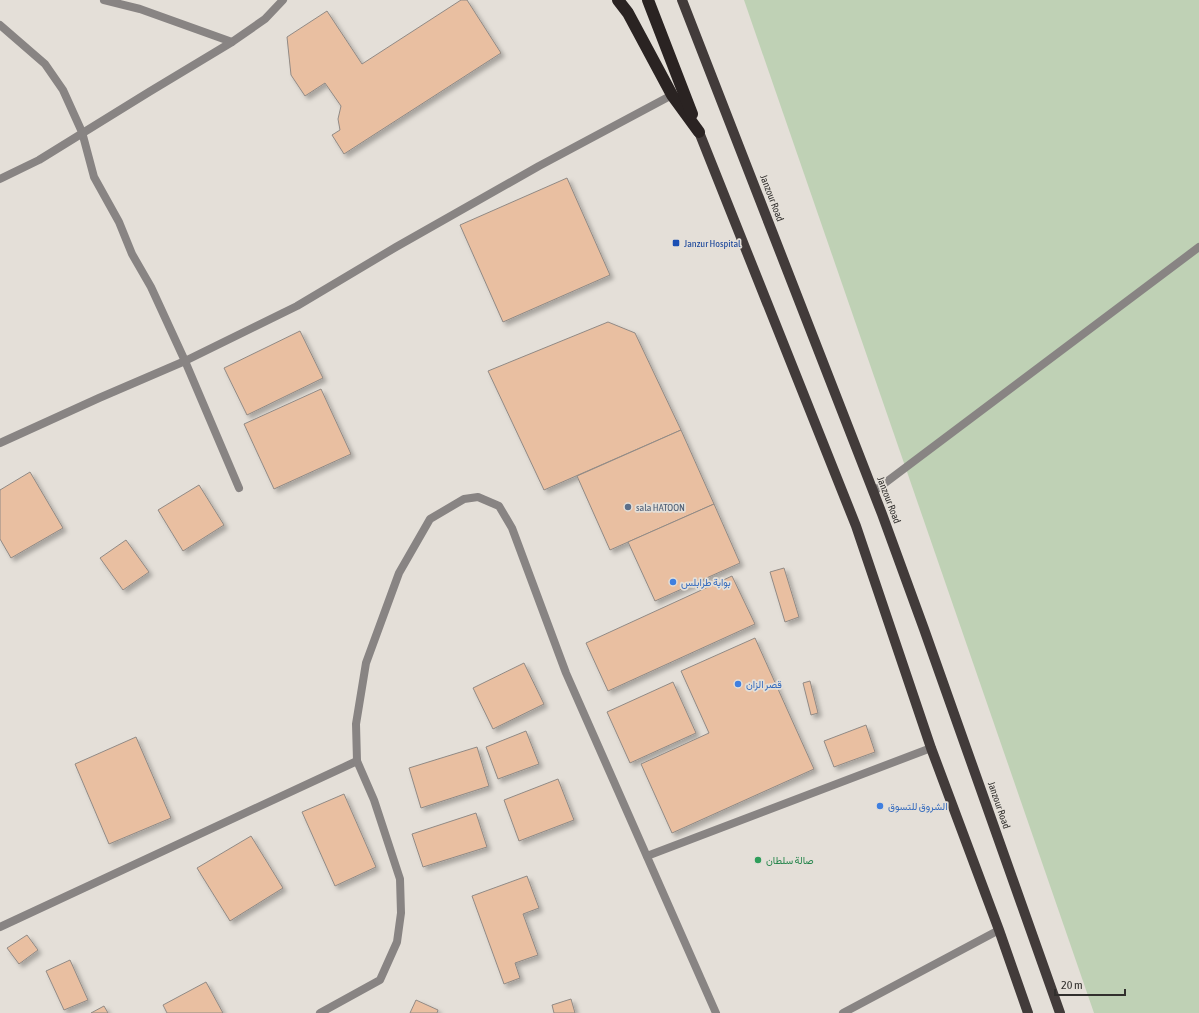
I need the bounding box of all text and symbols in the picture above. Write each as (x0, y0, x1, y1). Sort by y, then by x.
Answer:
street label: Janzour Road (758, 173, 786, 223)
marker: Janzur Hospital (671, 238, 681, 248)
place label: Janzur Hospital (684, 238, 741, 249)
street label: Janzour Road (875, 475, 903, 525)
marker: sala HATOON (623, 502, 633, 512)
place label: sala HATOON (636, 502, 685, 513)
marker: بوابة طرابلس (668, 577, 678, 587)
place label: بوابة طرابلس (681, 577, 731, 589)
marker: قصر الزان (733, 679, 743, 689)
place label: قصر الزان (746, 679, 782, 691)
street label: Janzour Road (986, 780, 1012, 830)
marker: الشروق للتسوق (875, 801, 885, 811)
place label: الشروق للتسوق (888, 801, 948, 813)
marker: صالة سلطان (753, 855, 763, 865)
place label: صالة سلطان (766, 855, 814, 866)
scale bar (1055, 971, 1125, 997)
text: 20 m (1061, 978, 1083, 992)

